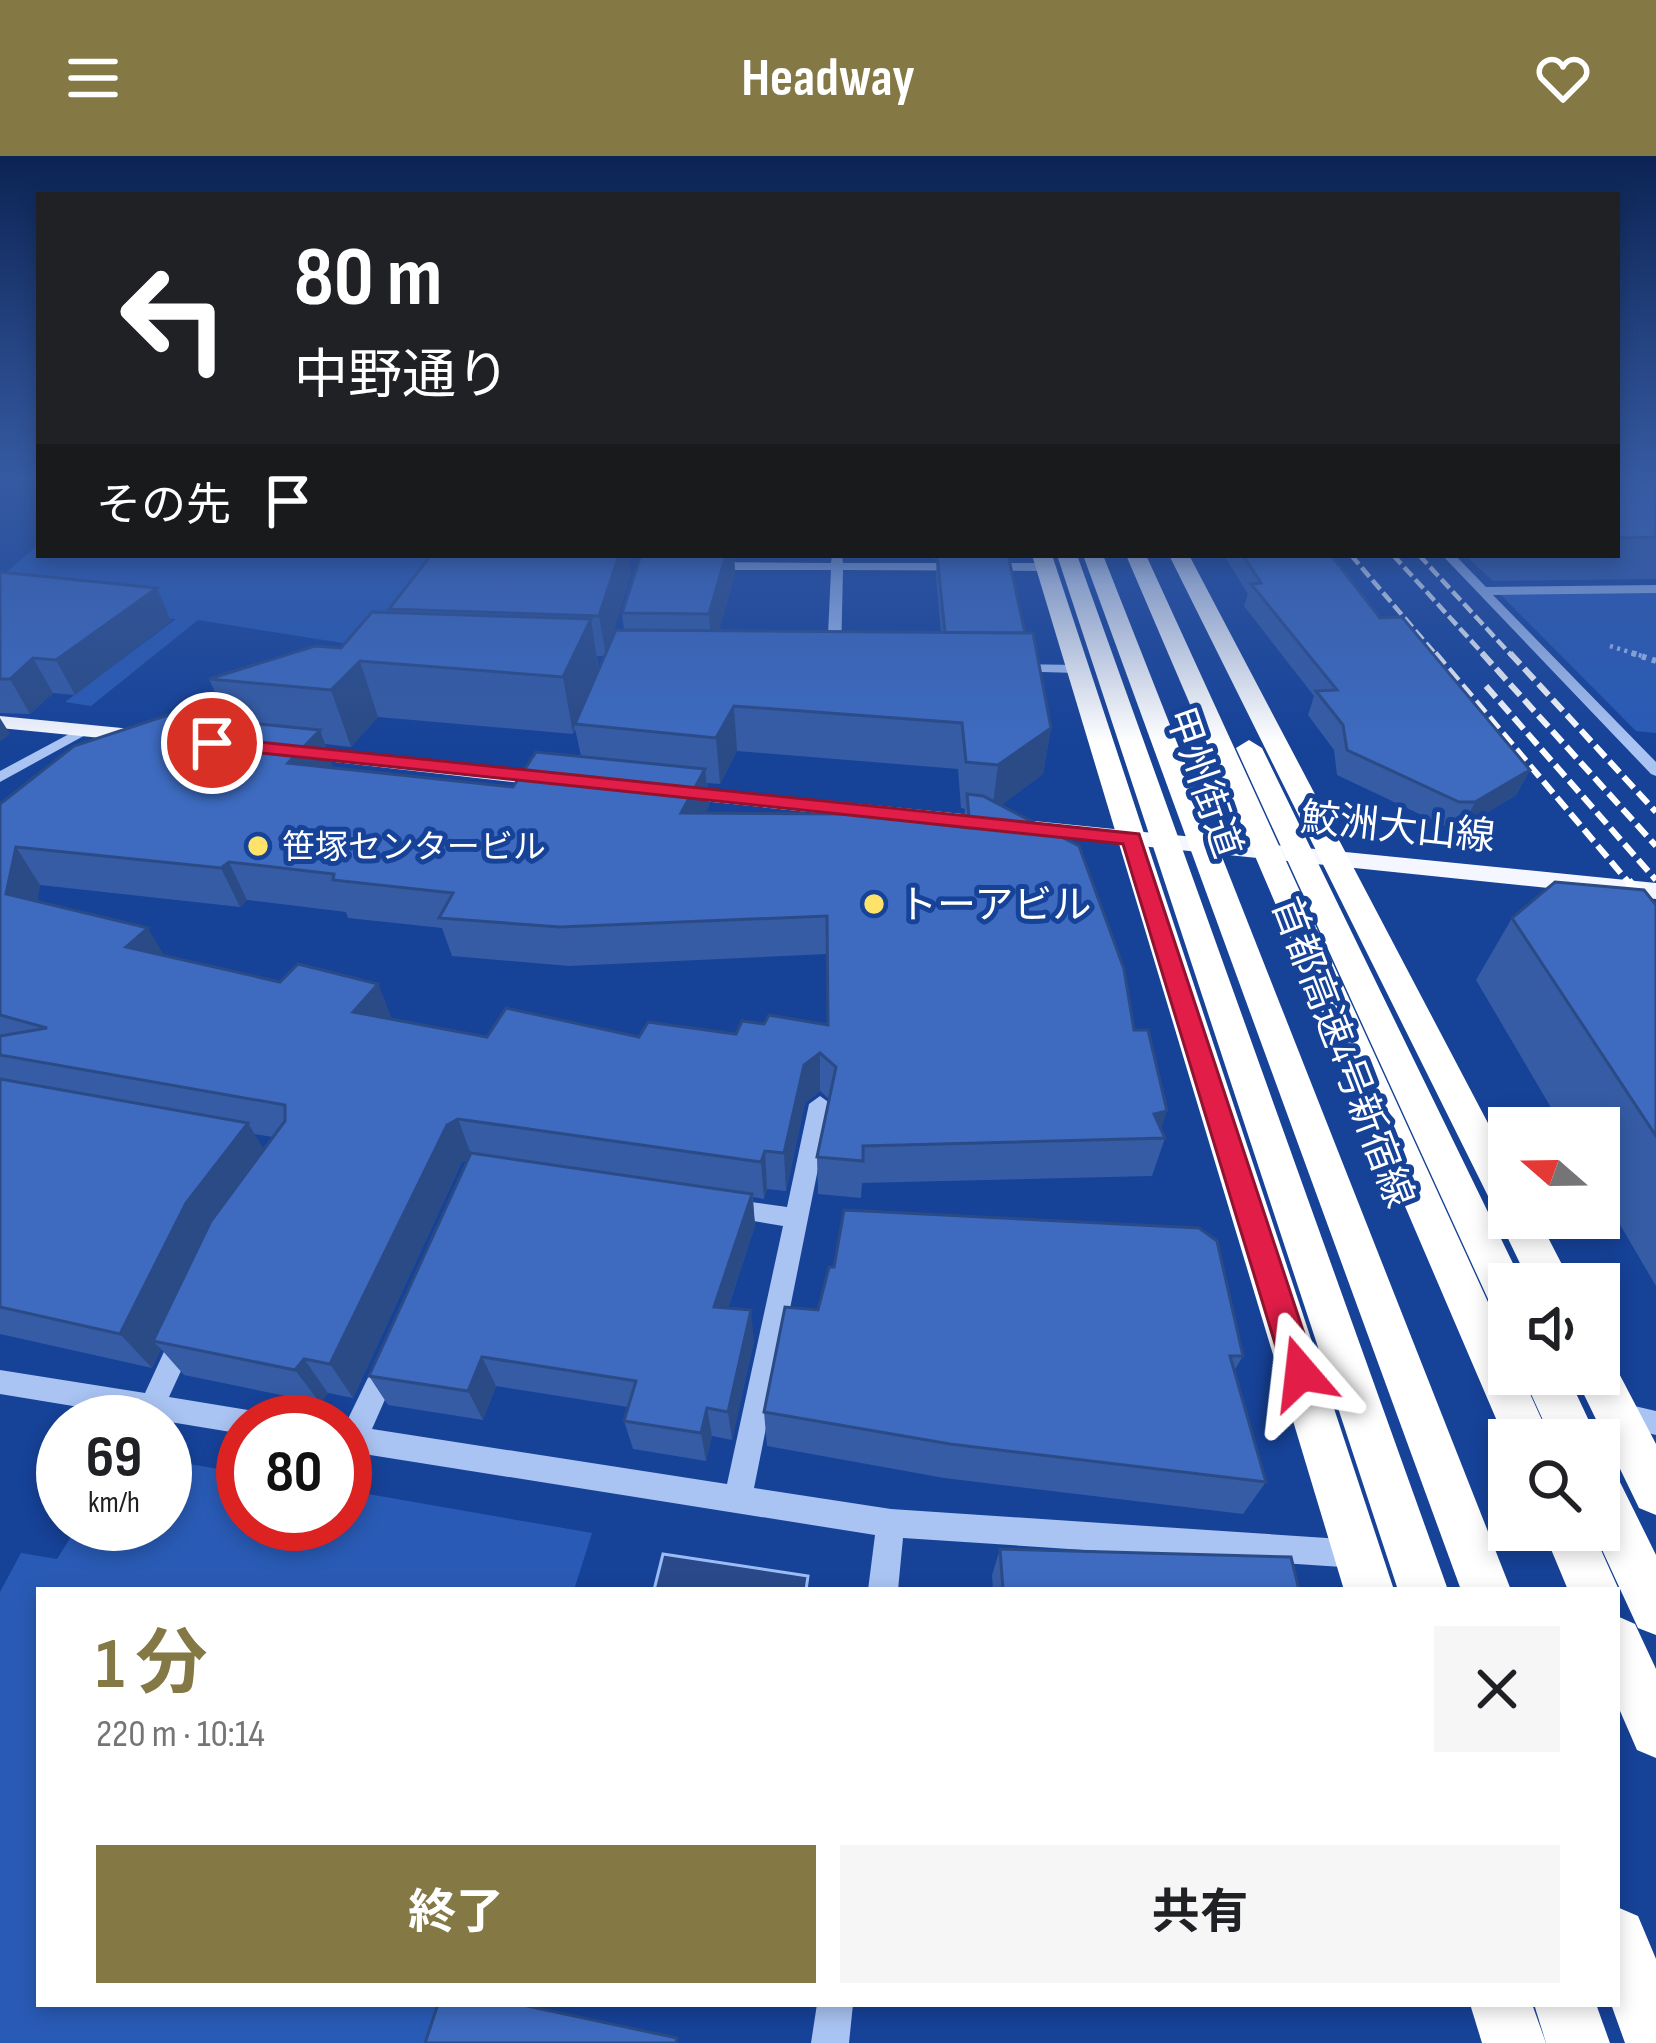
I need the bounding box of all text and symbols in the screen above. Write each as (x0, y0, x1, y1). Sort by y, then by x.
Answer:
icon: menu (60, 45, 126, 111)
icon: heart (1530, 45, 1596, 111)
text: Headway (741, 46, 915, 111)
text: 80 m (294, 228, 442, 329)
icon: left (96, 240, 252, 396)
text: 中野通り (294, 344, 510, 409)
icon: arrive (255, 468, 321, 534)
text: その先 (96, 479, 231, 534)
pin (161, 692, 263, 794)
street label: 甲州街道 (1155, 701, 1250, 864)
icon: arrive (179, 710, 245, 776)
street label: 鮫洲大山線 (1298, 795, 1497, 862)
place label: 笹塚センタービル (282, 828, 546, 868)
marker: 笹塚センタービル (245, 833, 271, 859)
place label: トーアビル (898, 883, 1091, 930)
marker: トーアビル (861, 891, 887, 917)
street label: 首都高速4号新宿線 (1261, 891, 1422, 1215)
north arrow (1488, 1107, 1620, 1239)
map controls (1488, 1107, 1620, 1551)
button: sound (1488, 1263, 1620, 1395)
position arrow (1238, 1310, 1364, 1436)
speed limit sign: 80 (216, 1395, 372, 1551)
button: search (1488, 1419, 1620, 1551)
text: 69 (86, 1422, 142, 1494)
text: km/h (88, 1485, 140, 1521)
text: 1 分 (96, 1622, 207, 1709)
button: close (1434, 1626, 1560, 1752)
text: 220 m · 10:14 (96, 1711, 265, 1758)
button: 終了 (96, 1845, 816, 1983)
button: 共有 (840, 1845, 1560, 1983)

